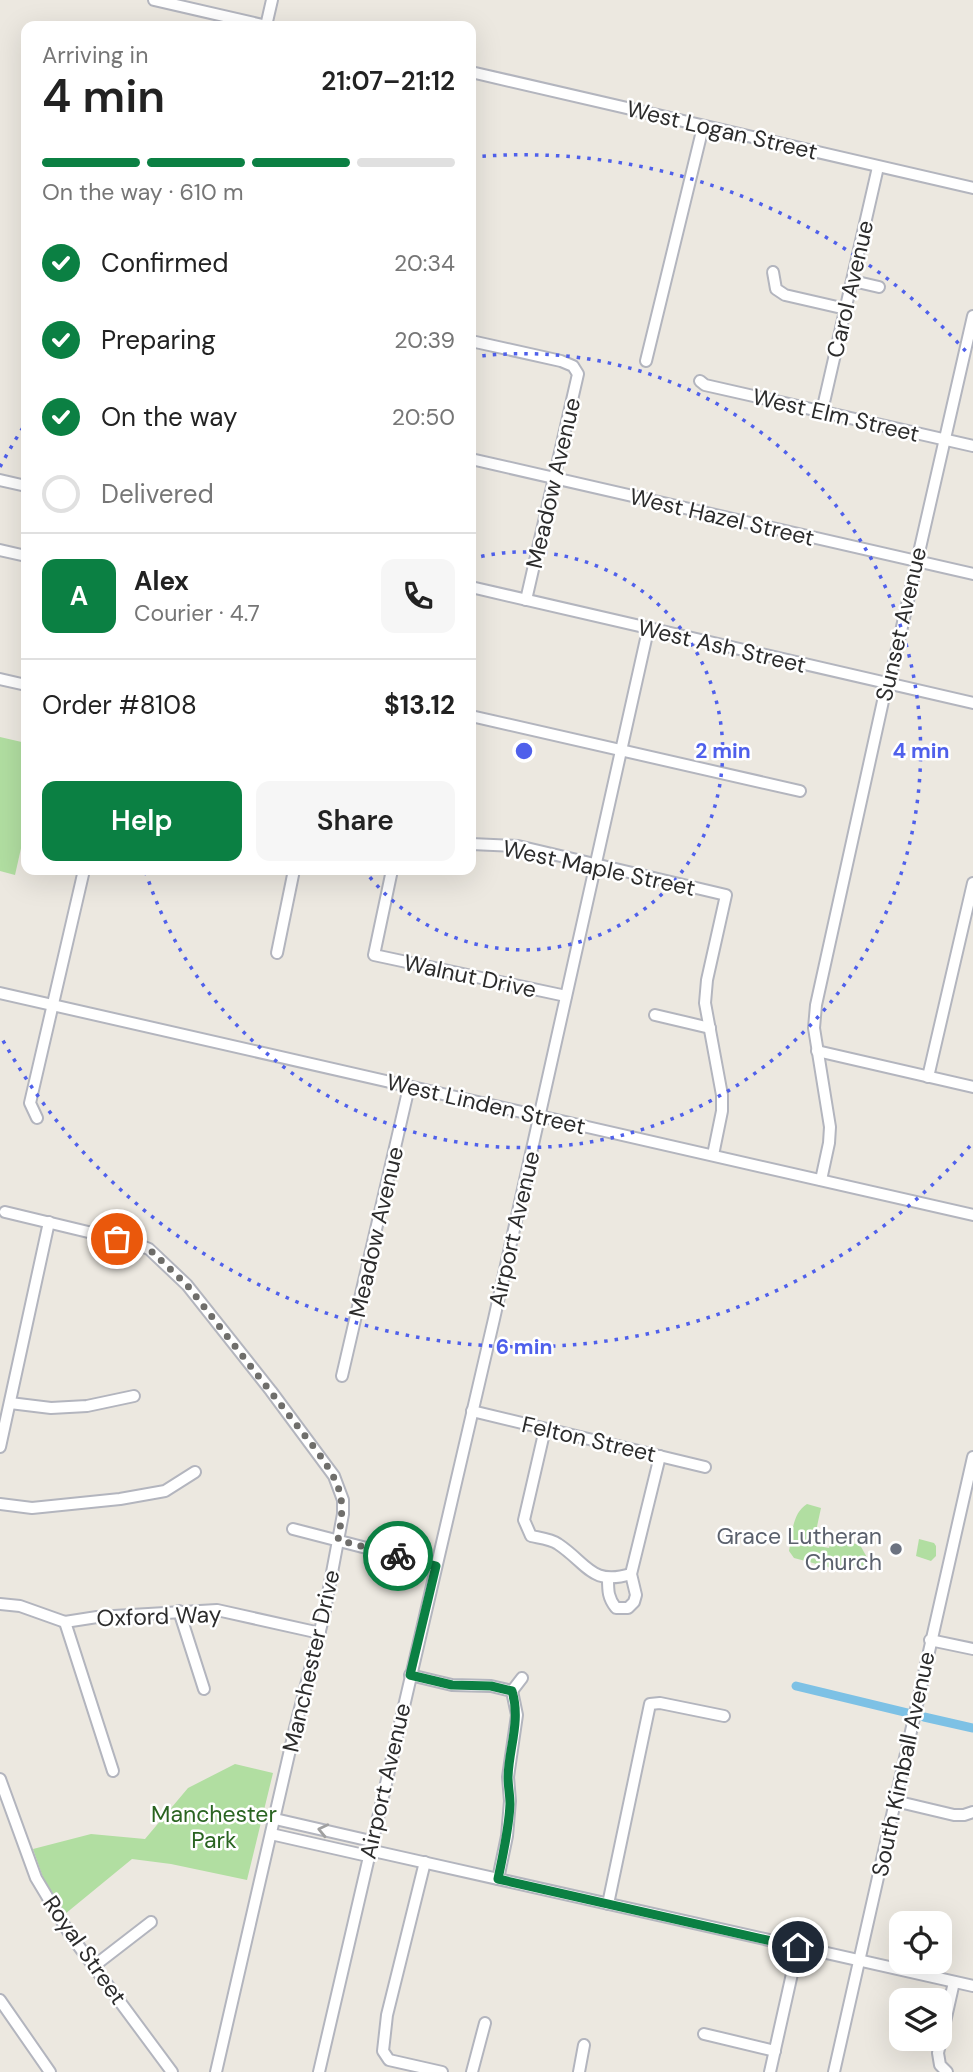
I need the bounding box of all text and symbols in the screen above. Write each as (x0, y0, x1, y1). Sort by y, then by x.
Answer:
text: Arriving in (42, 40, 148, 70)
text: 21:07–21:12 (321, 64, 455, 98)
text: 4 min (42, 66, 165, 126)
street label: West Logan Street (624, 93, 820, 167)
text: On the way · 610 m (42, 177, 243, 207)
street label: Carol Avenue (820, 217, 880, 361)
icon: check (42, 244, 80, 282)
text: Confirmed (101, 246, 228, 280)
text: 20:34 (394, 248, 455, 278)
icon: check (42, 321, 80, 359)
text: Preparing (101, 323, 216, 357)
text: 20:39 (394, 325, 455, 355)
street label: West Elm Street (750, 381, 922, 449)
street label: Meadow Avenue (519, 395, 587, 571)
icon: check (42, 398, 80, 436)
text: On the way (101, 400, 237, 434)
text: 20:50 (392, 402, 455, 432)
text: Delivered (101, 477, 214, 511)
street label: West Hazel Street (627, 481, 817, 553)
street label: Sunset Avenue (869, 544, 933, 704)
button: phone (381, 559, 455, 633)
text: Alex (134, 564, 189, 598)
text: A (70, 579, 88, 613)
text: Courier · 4.7 (134, 598, 260, 628)
street label: West Ash Street (635, 612, 809, 680)
text: Order #8108 (42, 688, 197, 722)
text: $13.12 (384, 688, 455, 722)
text: 2 min (695, 737, 751, 765)
text: 4 min (892, 737, 950, 765)
centre of rings (512, 739, 536, 763)
button: Help (42, 781, 242, 861)
button: Share (256, 781, 455, 861)
street label: West Maple Street (500, 833, 698, 903)
street label: Walnut Drive (401, 947, 539, 1005)
street label: West Linden Street (384, 1067, 588, 1141)
street label: Meadow Avenue (342, 1144, 410, 1320)
street label: Airport Avenue (481, 1148, 547, 1310)
pin (87, 1209, 147, 1269)
icon: bag (98, 1220, 136, 1258)
text: 6 min (496, 1333, 552, 1361)
street label: Felton Street (519, 1409, 659, 1469)
courier (363, 1521, 433, 1591)
place label: Grace Lutheran Church (716, 1521, 882, 1577)
icon: bike (379, 1537, 417, 1575)
marker: Grace Lutheran Church (888, 1541, 904, 1557)
street label: Manchester Drive (275, 1567, 347, 1755)
street label: Oxford Way (96, 1599, 222, 1633)
street label: South Kimball Avenue (864, 1649, 942, 1879)
street label: Airport Avenue (352, 1700, 418, 1862)
park label: Manchester Park (151, 1799, 277, 1855)
one-way arrow (317, 1824, 329, 1838)
street label: Royal Street (36, 1889, 134, 2011)
map controls (889, 1911, 952, 2051)
button: locate (889, 1911, 952, 1974)
pin (768, 1917, 828, 1977)
icon: home (779, 1928, 817, 1966)
button: layers (889, 1988, 952, 2051)

